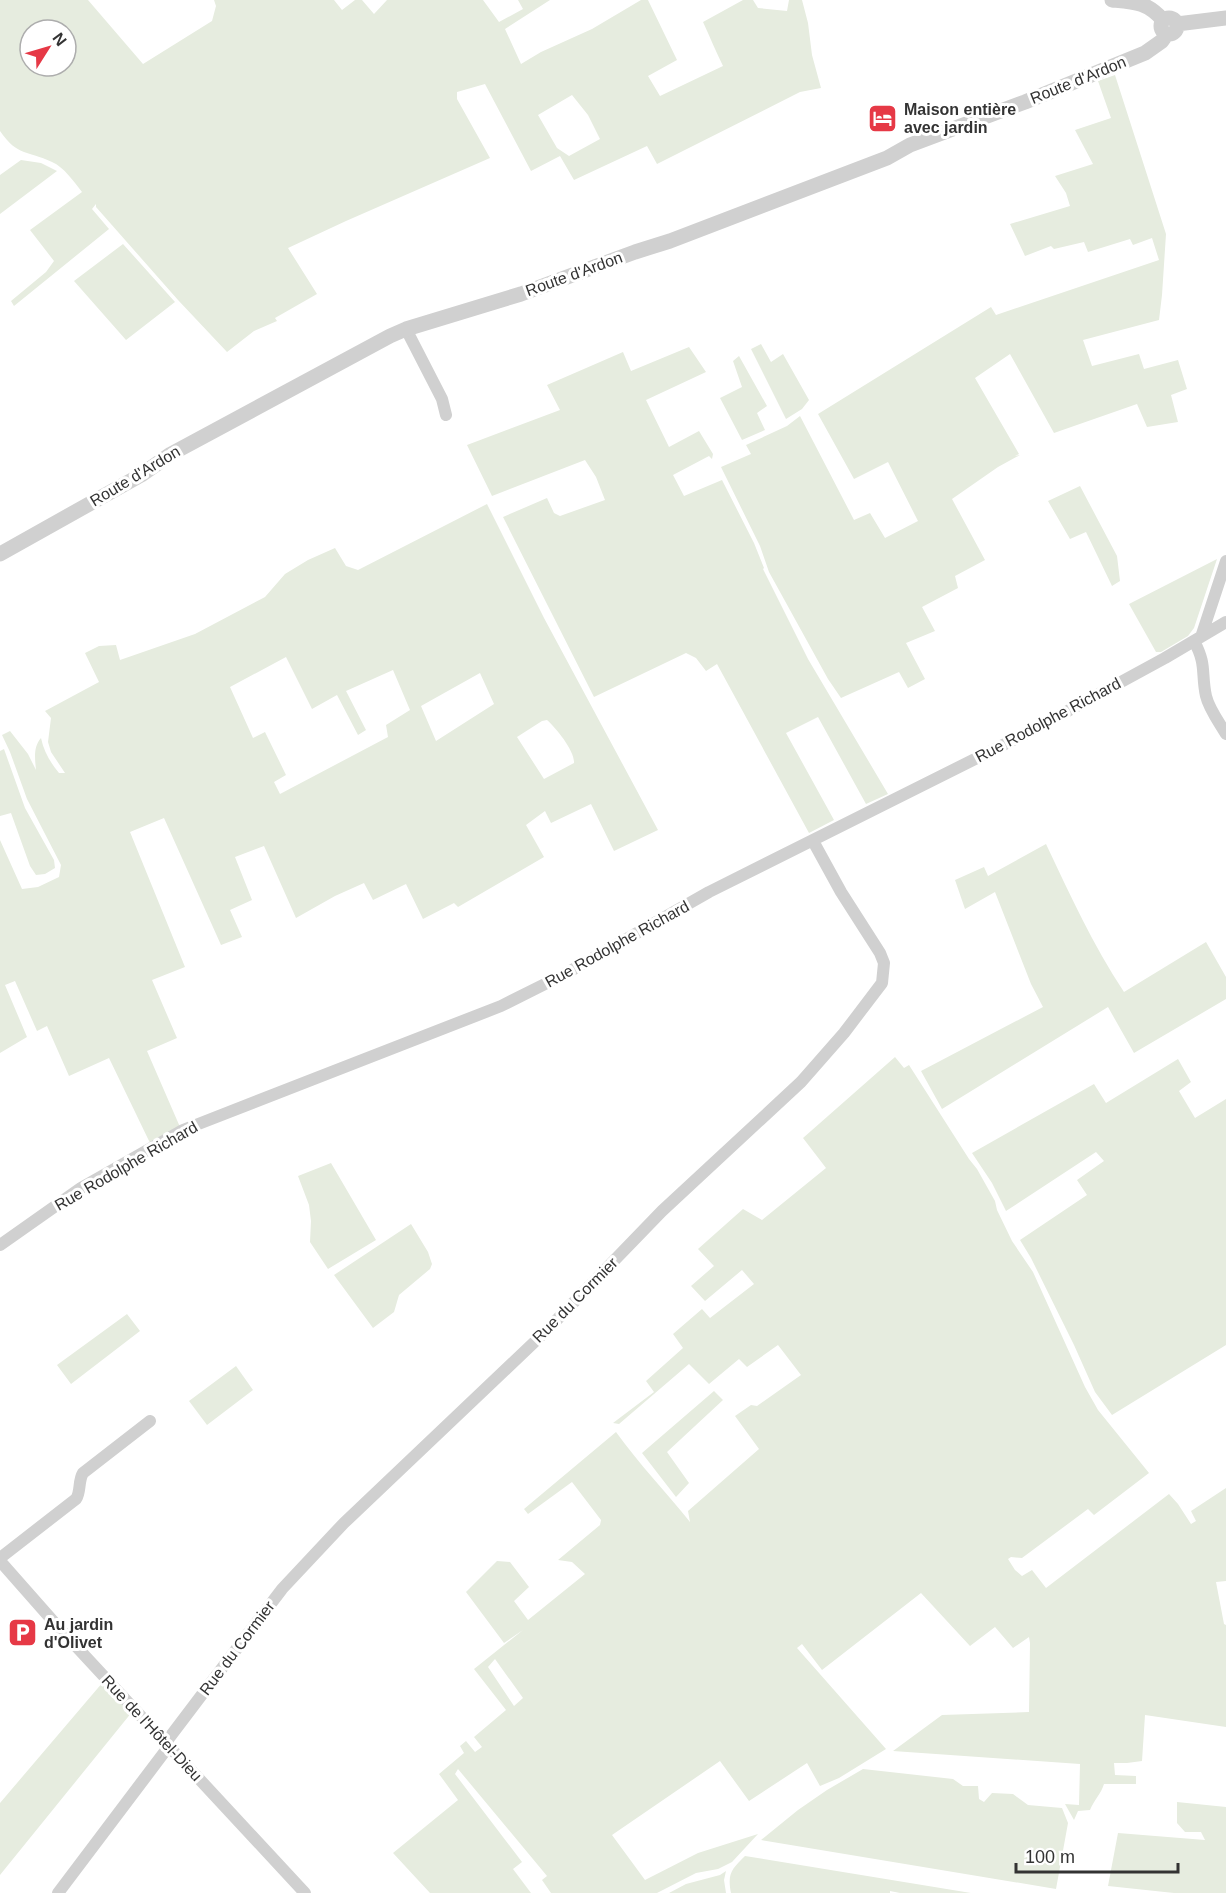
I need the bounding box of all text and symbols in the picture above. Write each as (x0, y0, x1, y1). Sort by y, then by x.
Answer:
north arrow (18, 18, 78, 78)
text: N (49, 30, 70, 49)
street label: Route d'Ardon (1028, 53, 1128, 107)
place label: Maison entière avec jardin (904, 101, 1016, 136)
hotel icon: Maison entière avec jardin (867, 102, 899, 134)
street label: Route d'Ardon (523, 249, 625, 299)
street label: Route d'Ardon (87, 442, 183, 510)
street label: Rue Rodolphe Richard (973, 674, 1123, 766)
street label: Rue Rodolphe Richard (542, 897, 692, 991)
street label: Rue Rodolphe Richard (52, 1118, 200, 1214)
street label: Rue du Cormier (529, 1254, 621, 1346)
street label: Rue du Cormier (196, 1597, 278, 1698)
place label: Au jardin d'Olivet (44, 1616, 113, 1651)
parking icon: Au jardin d'Olivet (7, 1617, 39, 1649)
street label: Rue de l'Hôtel-Dieu (99, 1672, 205, 1784)
scale bar (1016, 1836, 1178, 1874)
text: 100 m (1025, 1847, 1075, 1867)

